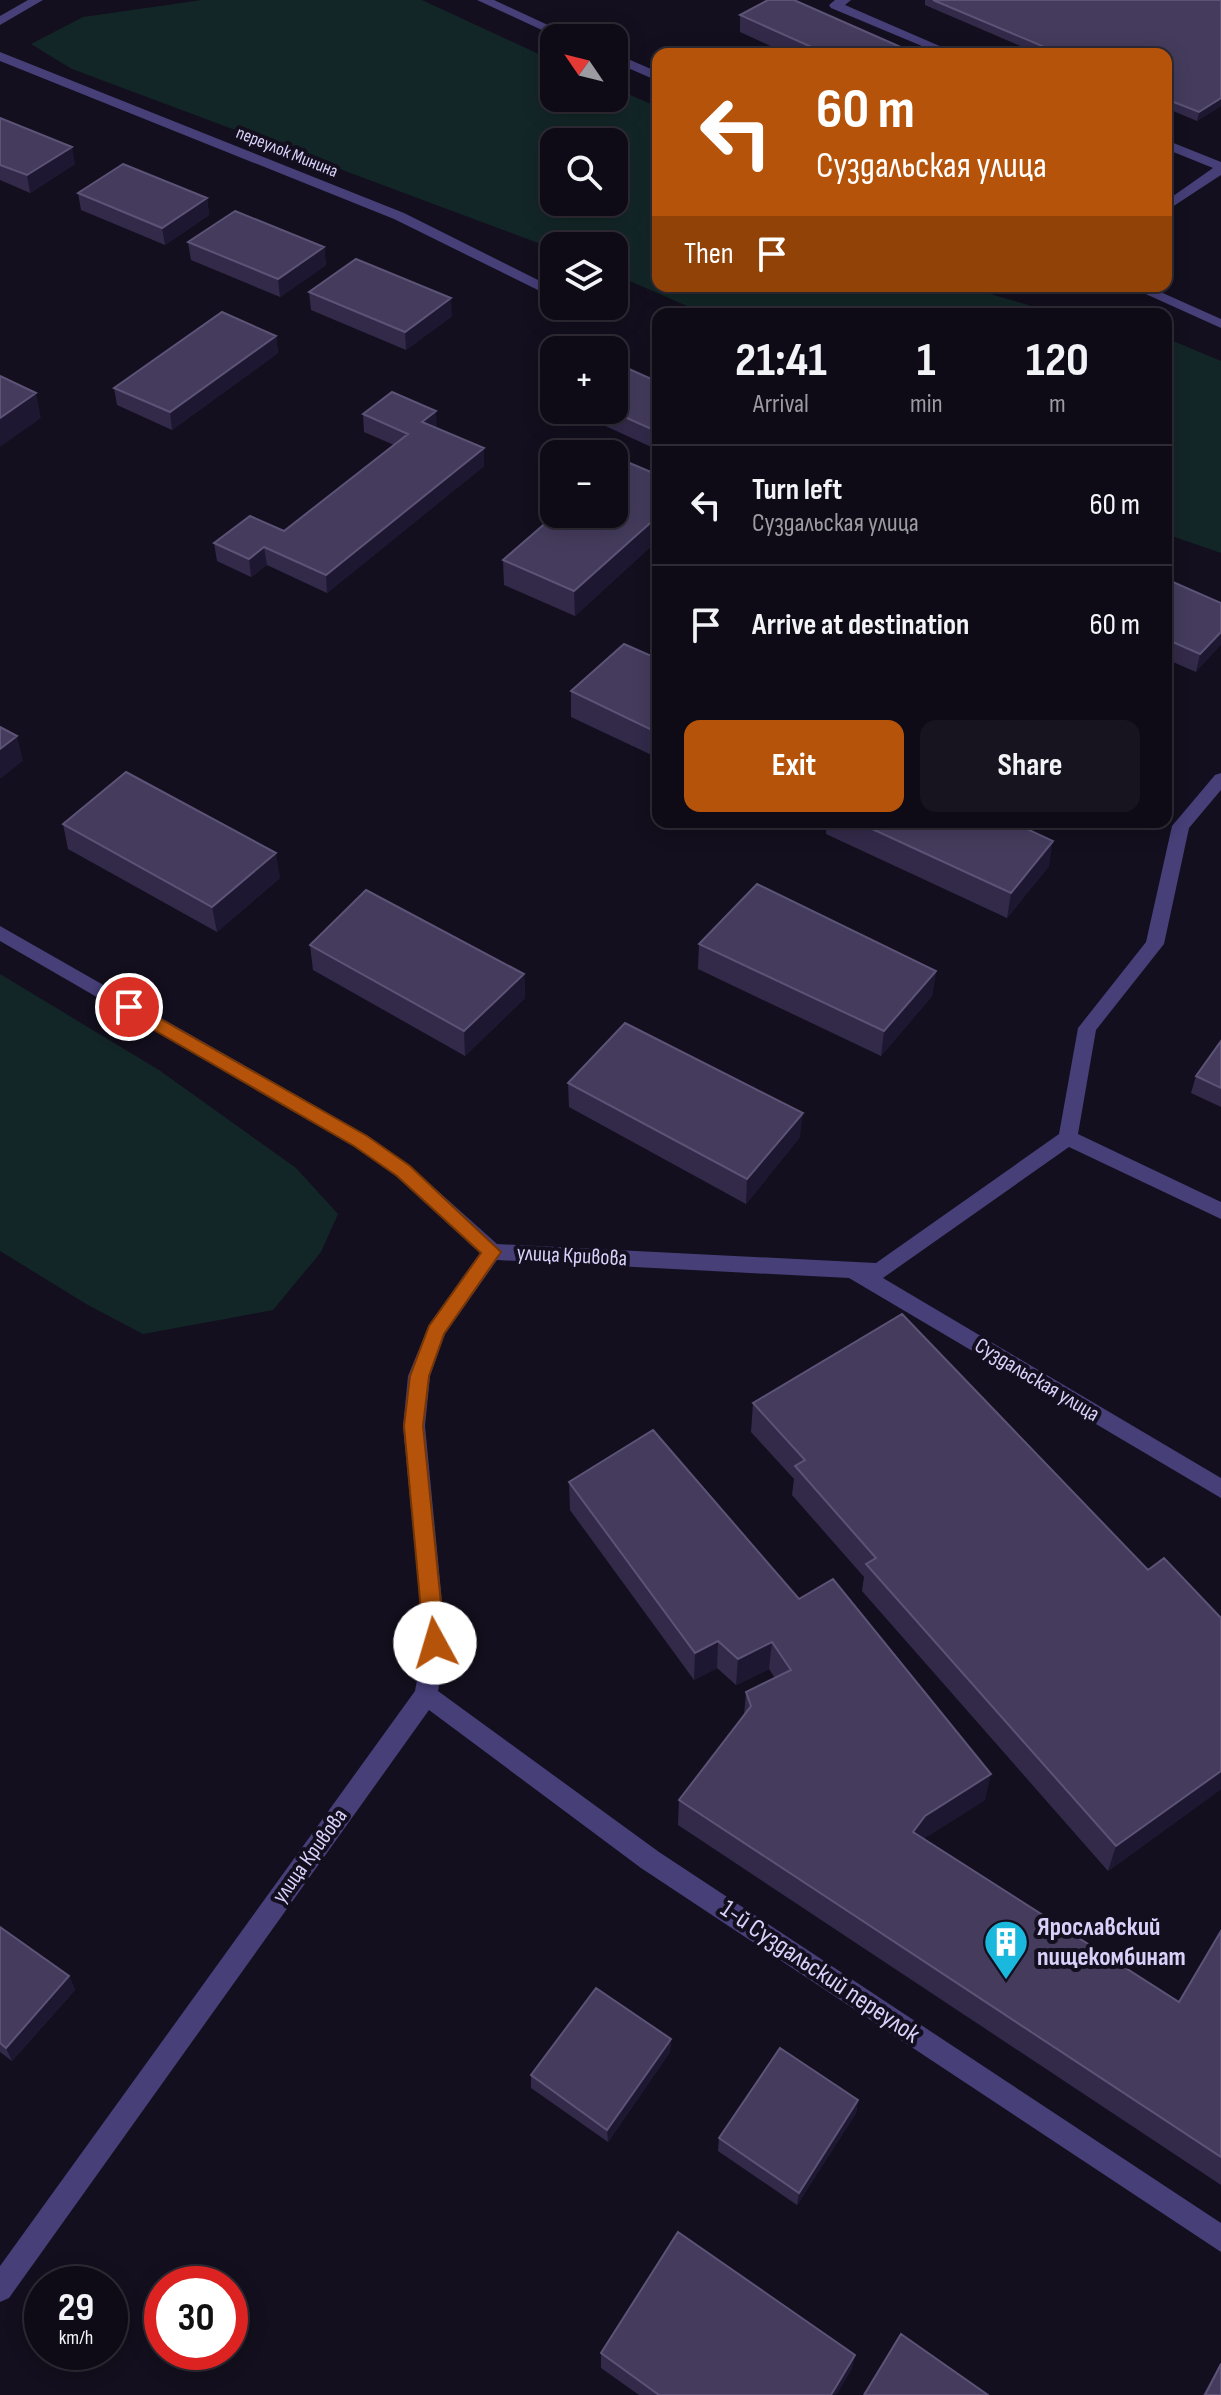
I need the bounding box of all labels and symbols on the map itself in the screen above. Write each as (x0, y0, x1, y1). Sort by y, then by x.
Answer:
north arrow (540, 24, 628, 112)
street label: переулок Минина (233, 122, 341, 182)
pin (95, 973, 163, 1041)
street label: улица Кривова (516, 1240, 628, 1272)
street label: Суздальская улица (970, 1332, 1104, 1428)
position arrow (393, 1601, 477, 1685)
street label: улица Кривова (267, 1803, 353, 1909)
street label: 1-й Суздальский переулок (714, 1894, 926, 2050)
place label: Ярославский пищекомбинат (1037, 1912, 1186, 1973)
building icon: Ярославский пищекомбинат (982, 1918, 1030, 1981)
speed limit sign: 30 (144, 2266, 248, 2370)

